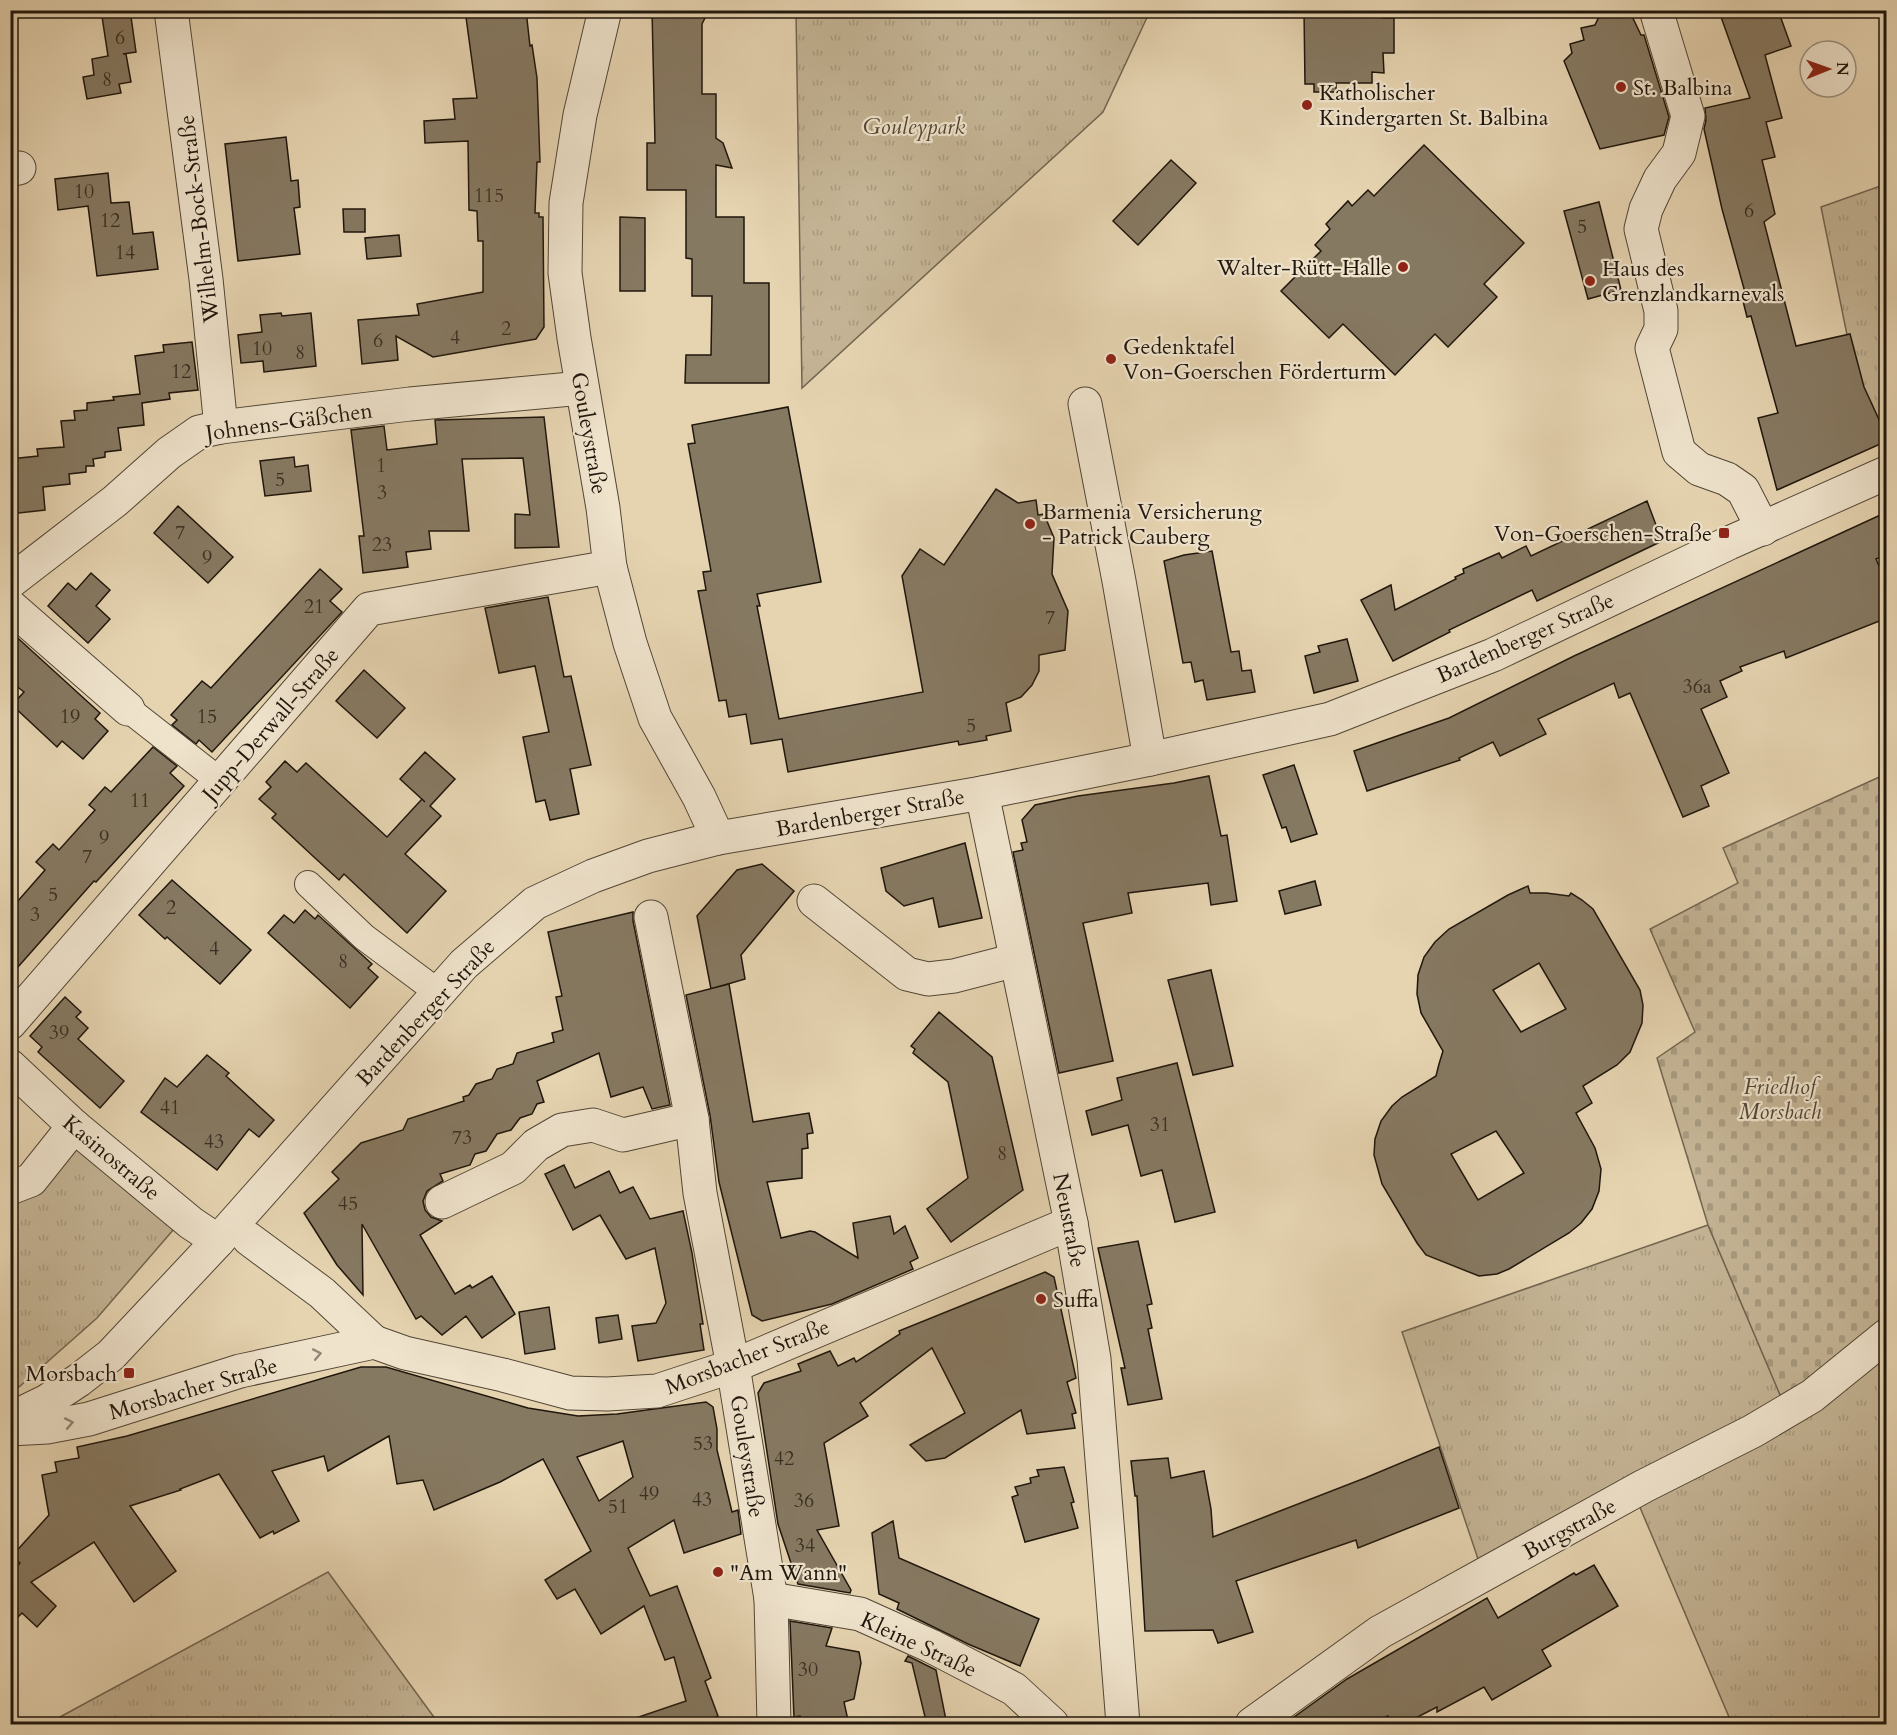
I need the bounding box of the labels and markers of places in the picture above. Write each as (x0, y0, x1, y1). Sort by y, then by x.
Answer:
place label: St. Balbina (1633, 73, 1733, 103)
place label: Katholischer Kindergarten St. Balbina (1319, 78, 1549, 133)
marker: St. Balbina (1614, 80, 1628, 94)
marker: Katholischer Kindergarten St. Balbina (1300, 98, 1314, 112)
place label: Walter-Rütt-Halle (1216, 253, 1391, 283)
place label: Haus des Grenzlandkarnevals (1602, 254, 1784, 309)
marker: Walter-Rütt-Halle (1396, 260, 1410, 274)
marker: Haus des Grenzlandkarnevals (1583, 274, 1597, 288)
place label: Gedenktafel Von-Goerschen Förderturm (1123, 332, 1387, 387)
marker: Gedenktafel Von-Goerschen Förderturm (1104, 352, 1118, 366)
place label: Barmenia Versicherung - Patrick Cauberg (1042, 497, 1263, 552)
marker: Barmenia Versicherung - Patrick Cauberg (1023, 517, 1037, 531)
place label: Von-Goerschen-Straße (1494, 519, 1712, 549)
marker: Von-Goerschen-Straße (1717, 526, 1731, 540)
place label: Suffa (1053, 1285, 1099, 1315)
marker: Suffa (1034, 1292, 1048, 1306)
place label: Morsbach (26, 1359, 117, 1389)
marker: Morsbach (122, 1366, 136, 1380)
place label: "Am Wann" (730, 1558, 847, 1588)
marker: "Am Wann" (711, 1565, 725, 1579)

